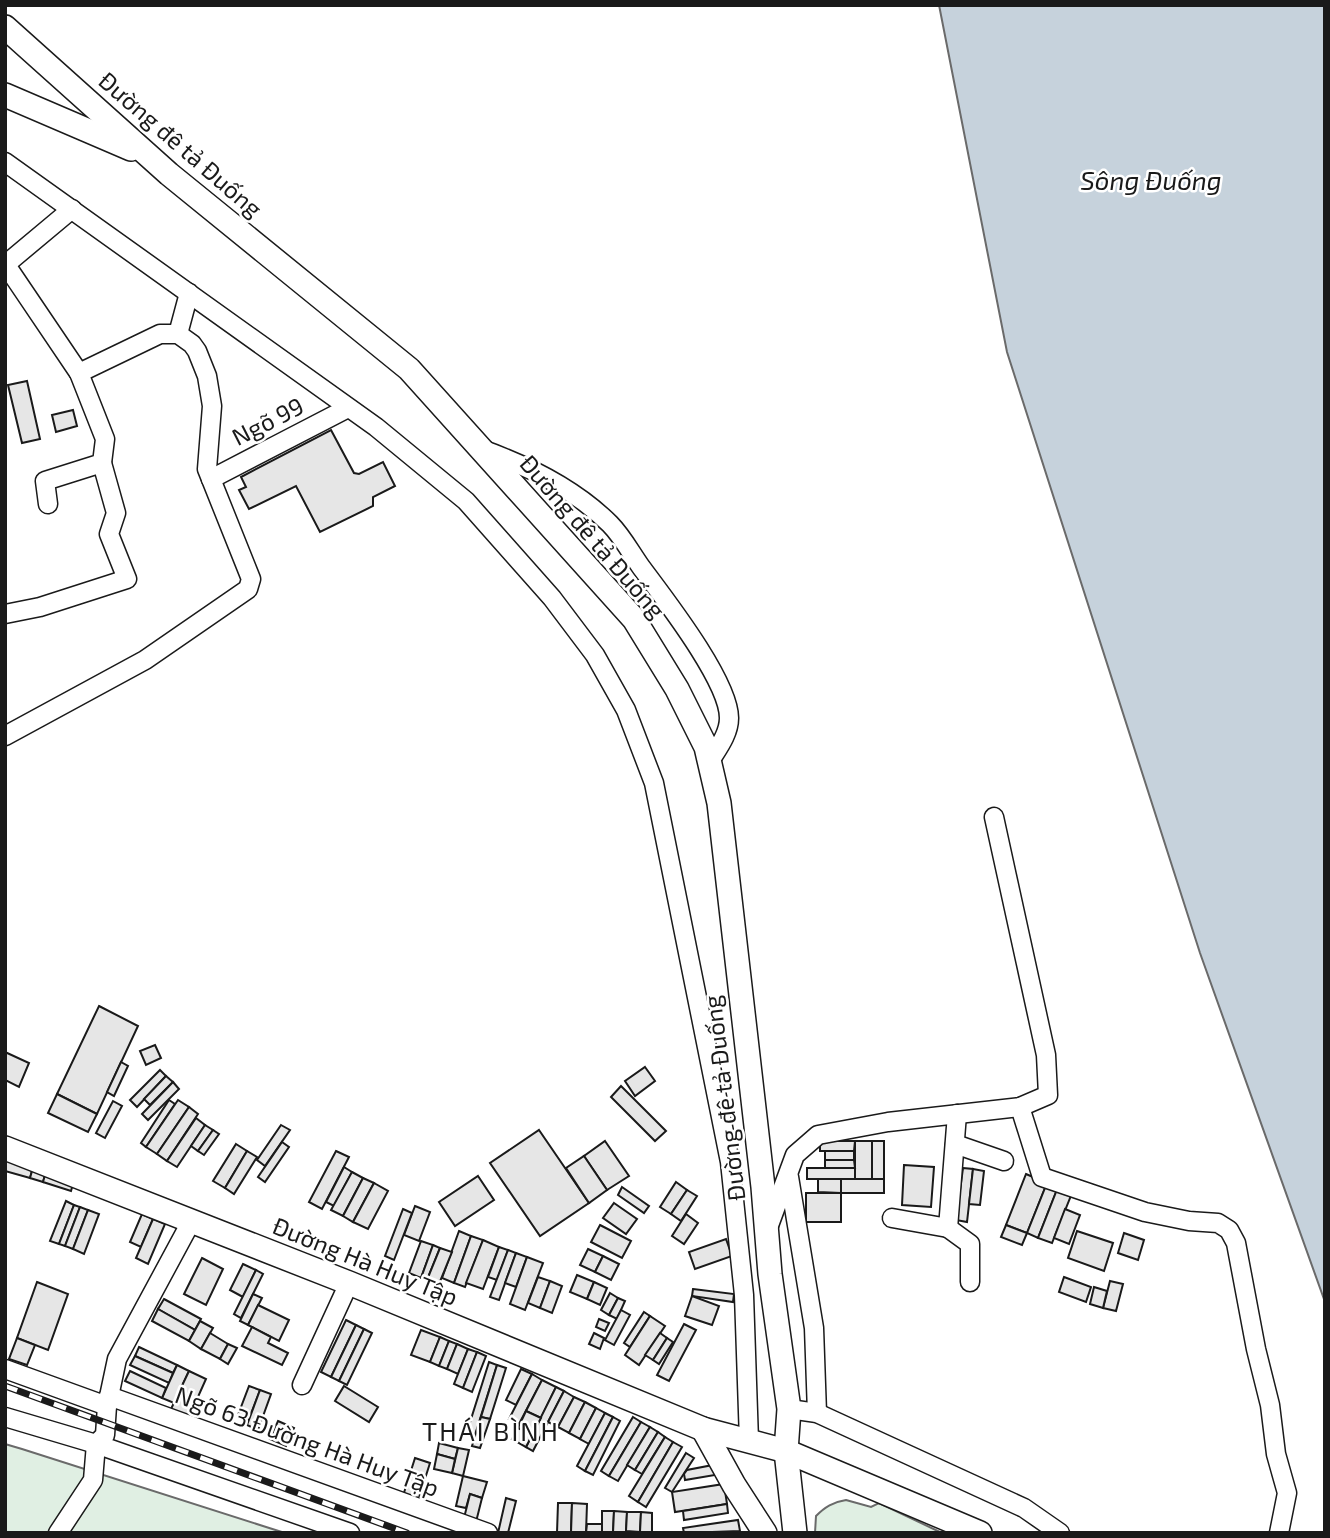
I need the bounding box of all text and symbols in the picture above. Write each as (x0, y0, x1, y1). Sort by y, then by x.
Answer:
street label: Đường đê tả Đuống (93, 65, 269, 223)
water label: Sông Đuống (1080, 164, 1222, 195)
street label: Ngõ 99 (227, 390, 308, 451)
street label: Đường đê tả Đuống (514, 448, 672, 624)
street label: Đường đê tả Đuống (697, 994, 751, 1203)
street label: Đường Hà Huy Tập (269, 1210, 462, 1311)
street label: Ngõ 63 Đường Hà Huy Tập (172, 1379, 443, 1502)
district label: THÁI BÌNH (422, 1415, 560, 1446)

